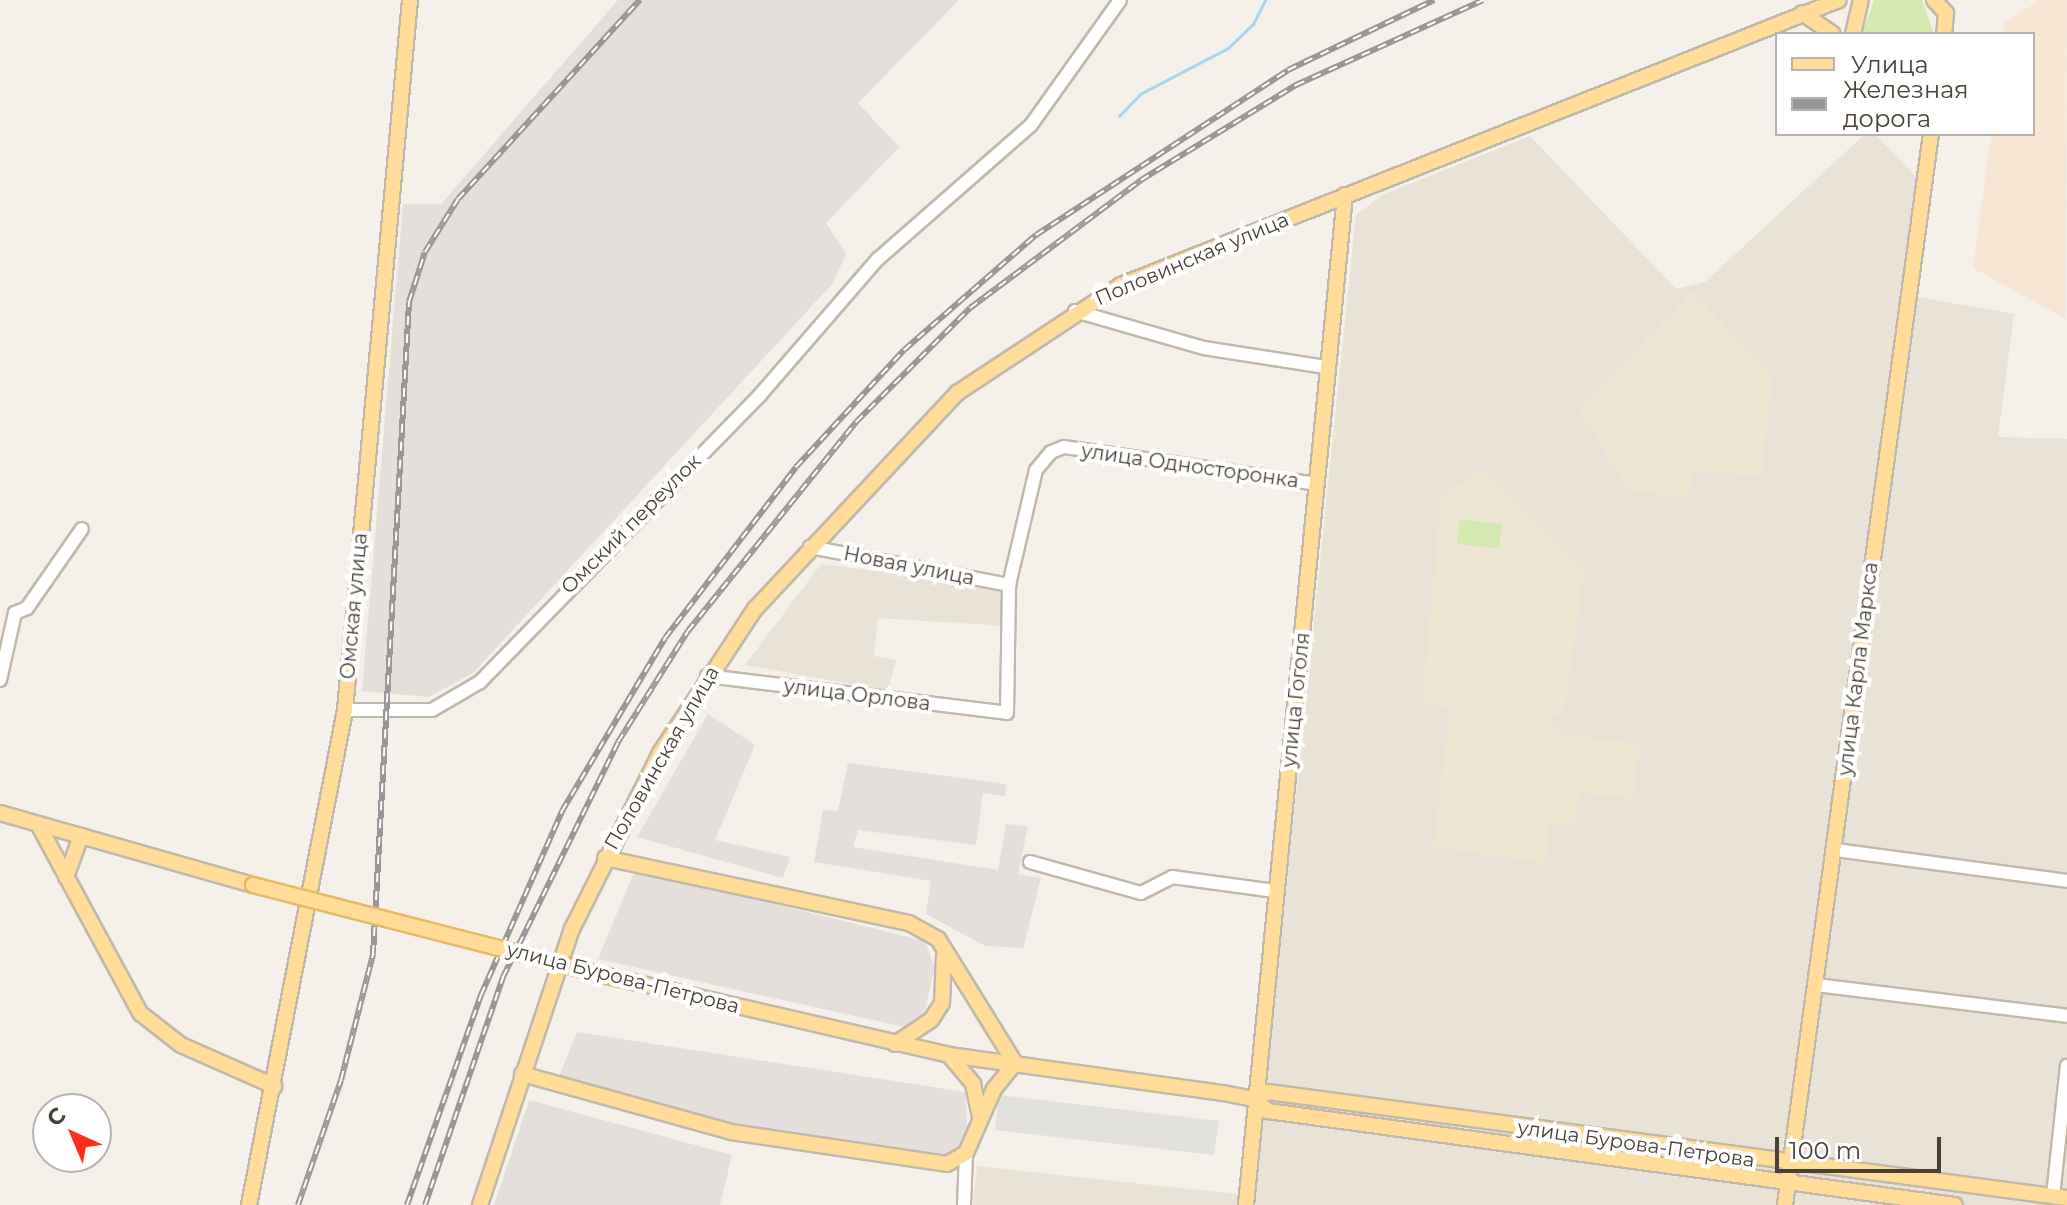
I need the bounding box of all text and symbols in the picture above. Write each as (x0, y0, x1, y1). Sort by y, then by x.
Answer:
legend (1775, 32, 2035, 136)
text: Улица (1851, 50, 1929, 79)
text: Железная дорога (1843, 75, 1969, 133)
street label: Половинская улица (1092, 207, 1292, 311)
street label: улица Односторонка (1080, 439, 1300, 493)
street label: Омский переулок (556, 449, 706, 599)
street label: Омская улица (336, 532, 372, 680)
street label: Новая улица (842, 542, 976, 590)
street label: улица Карла Маркса (1833, 561, 1883, 777)
street label: улица Гоголя (1277, 631, 1315, 769)
street label: Половинская улица (600, 662, 724, 854)
street label: улица Орлова (782, 674, 932, 716)
street label: улица Бурова-Петрова (504, 937, 742, 1019)
north arrow (32, 1093, 112, 1173)
text: С (41, 1102, 71, 1132)
street label: улица Бурова-Петрова (1516, 1115, 1756, 1173)
scale bar (1779, 1121, 1945, 1171)
text: 100 m (1789, 1136, 1861, 1165)

